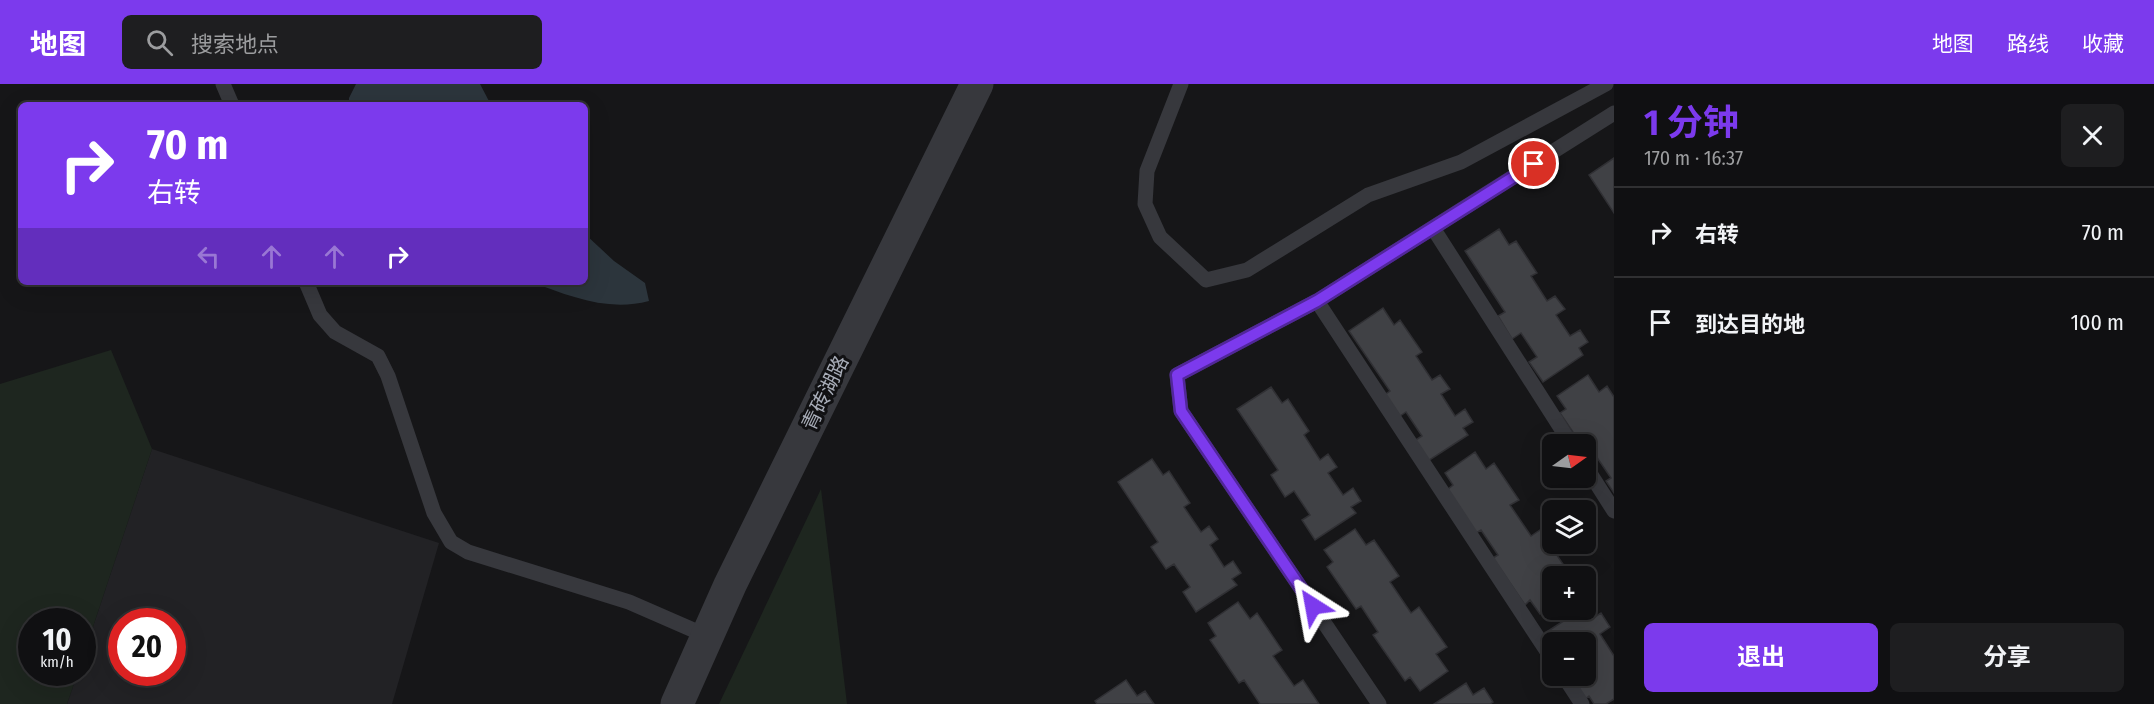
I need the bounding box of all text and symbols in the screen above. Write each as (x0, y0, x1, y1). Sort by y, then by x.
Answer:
search box (122, 15, 542, 69)
icon: search (143, 26, 176, 59)
text: 地图 (30, 28, 86, 61)
text: 搜索地点 (191, 31, 279, 58)
text: 地图 (1932, 31, 1974, 57)
text: 路线 (2007, 31, 2049, 57)
text: 收藏 (2082, 31, 2124, 57)
text: 1 分钟 (1644, 101, 1739, 145)
button: close (2061, 104, 2124, 167)
text: 70 m (147, 120, 228, 170)
icon: right (48, 126, 126, 204)
pin (1508, 138, 1559, 189)
text: 170 m · 16:37 (1644, 146, 1743, 170)
icon: arrive (1517, 147, 1550, 180)
text: 右转 (147, 177, 201, 209)
icon: right (1644, 216, 1677, 249)
text: 70 m (2082, 219, 2124, 246)
text: 右转 (1695, 221, 1739, 248)
icon: left (192, 240, 225, 273)
icon: ahead (255, 240, 288, 273)
icon: ahead (318, 240, 351, 273)
icon: right (381, 240, 414, 273)
icon: arrive (1644, 306, 1677, 339)
text: 100 m (2070, 309, 2124, 336)
text: 到达目的地 (1695, 311, 1805, 338)
street label: 青砖湖路 (797, 352, 853, 434)
north arrow (1542, 434, 1596, 488)
map controls (1542, 434, 1596, 686)
button: layers (1542, 500, 1596, 554)
button: + (1542, 566, 1596, 620)
position arrow (1281, 574, 1345, 638)
speed limit sign: 20 (108, 608, 186, 686)
text: 10 (42, 622, 72, 658)
button: 退出 (1644, 623, 1878, 692)
button: 分享 (1890, 623, 2124, 692)
button: − (1542, 632, 1596, 686)
text: km/h (40, 653, 74, 671)

